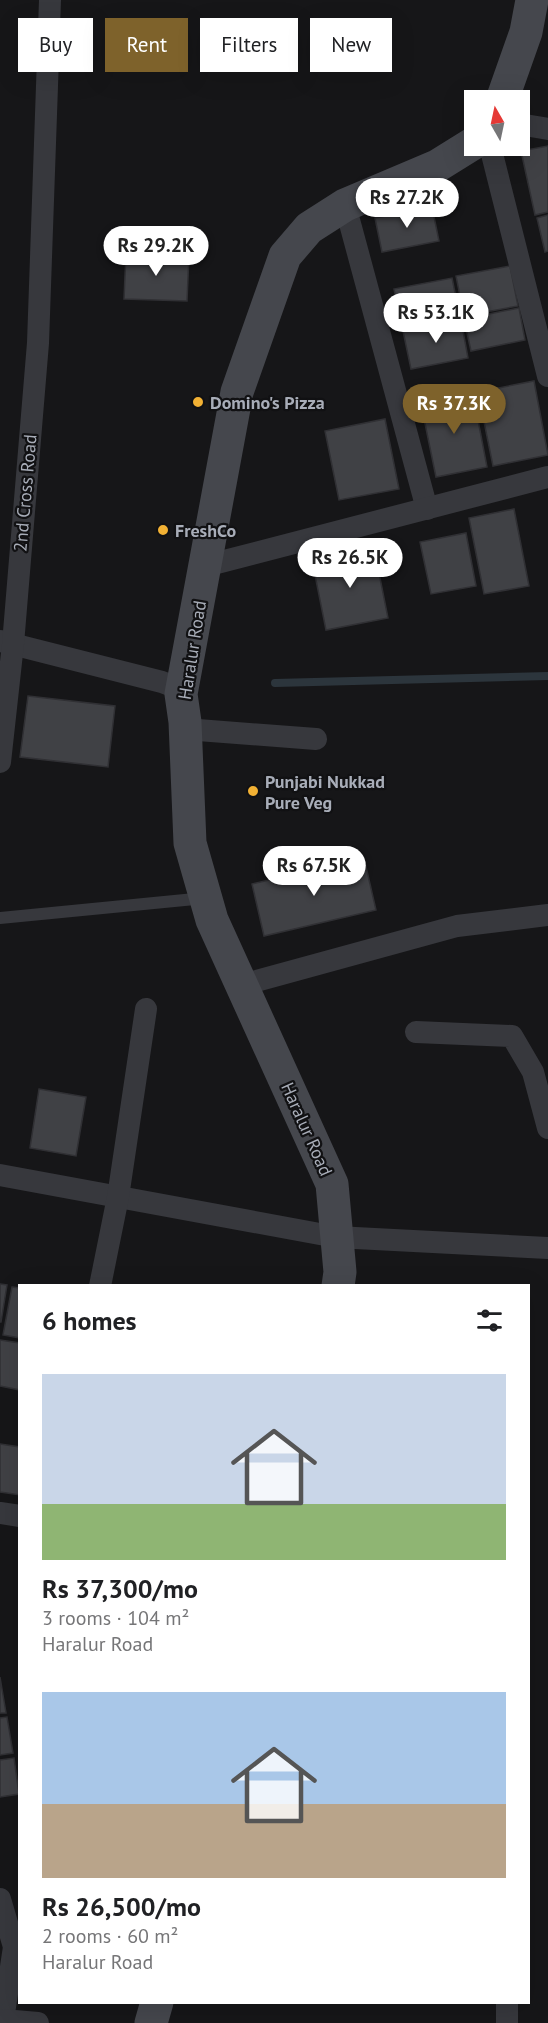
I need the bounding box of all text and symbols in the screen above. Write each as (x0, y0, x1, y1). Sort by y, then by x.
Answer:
chip: Buy (18, 18, 93, 72)
chip: Rent (105, 18, 188, 72)
chip: Filters (200, 18, 298, 72)
chip: New (310, 18, 392, 72)
north arrow (464, 90, 530, 156)
map controls (464, 90, 530, 156)
pin: Rs 27.2K (345, 178, 469, 229)
text: Rs 27.2K (370, 184, 444, 210)
pin: Rs 29.2K (94, 226, 218, 277)
text: Rs 29.2K (118, 232, 194, 258)
pin: Rs 53.1K (374, 293, 498, 344)
text: Rs 53.1K (398, 299, 474, 325)
pin: Rs 37.3K (392, 384, 516, 435)
text: Rs 37.3K (417, 390, 491, 416)
place label: Domino's Pizza (210, 391, 325, 414)
marker: Domino's Pizza (191, 395, 205, 409)
street label: 2nd Cross Road (8, 433, 42, 553)
place label: FreshCo (175, 519, 236, 542)
marker: FreshCo (156, 523, 170, 537)
pin: Rs 26.5K (288, 538, 412, 589)
text: Rs 26.5K (312, 544, 388, 570)
street label: Haralur Road (173, 599, 211, 701)
place label: Punjabi Nukkad Pure Veg (265, 770, 385, 814)
marker: Punjabi Nukkad Pure Veg (246, 784, 260, 798)
pin: Rs 67.5K (252, 846, 376, 897)
text: Rs 67.5K (277, 852, 351, 878)
street label: Haralur Road (276, 1079, 338, 1179)
text: 6 homes (42, 1304, 137, 1337)
icon: filters (473, 1304, 506, 1337)
icon: home (220, 1413, 328, 1521)
text: Rs 37,300/mo (42, 1572, 198, 1605)
text: 3 rooms · 104 m² (42, 1605, 189, 1631)
text: Haralur Road (42, 1631, 153, 1657)
icon: home (220, 1731, 328, 1839)
text: Rs 26,500/mo (42, 1890, 201, 1923)
text: 2 rooms · 60 m² (42, 1923, 178, 1949)
text: Haralur Road (42, 1949, 153, 1975)

